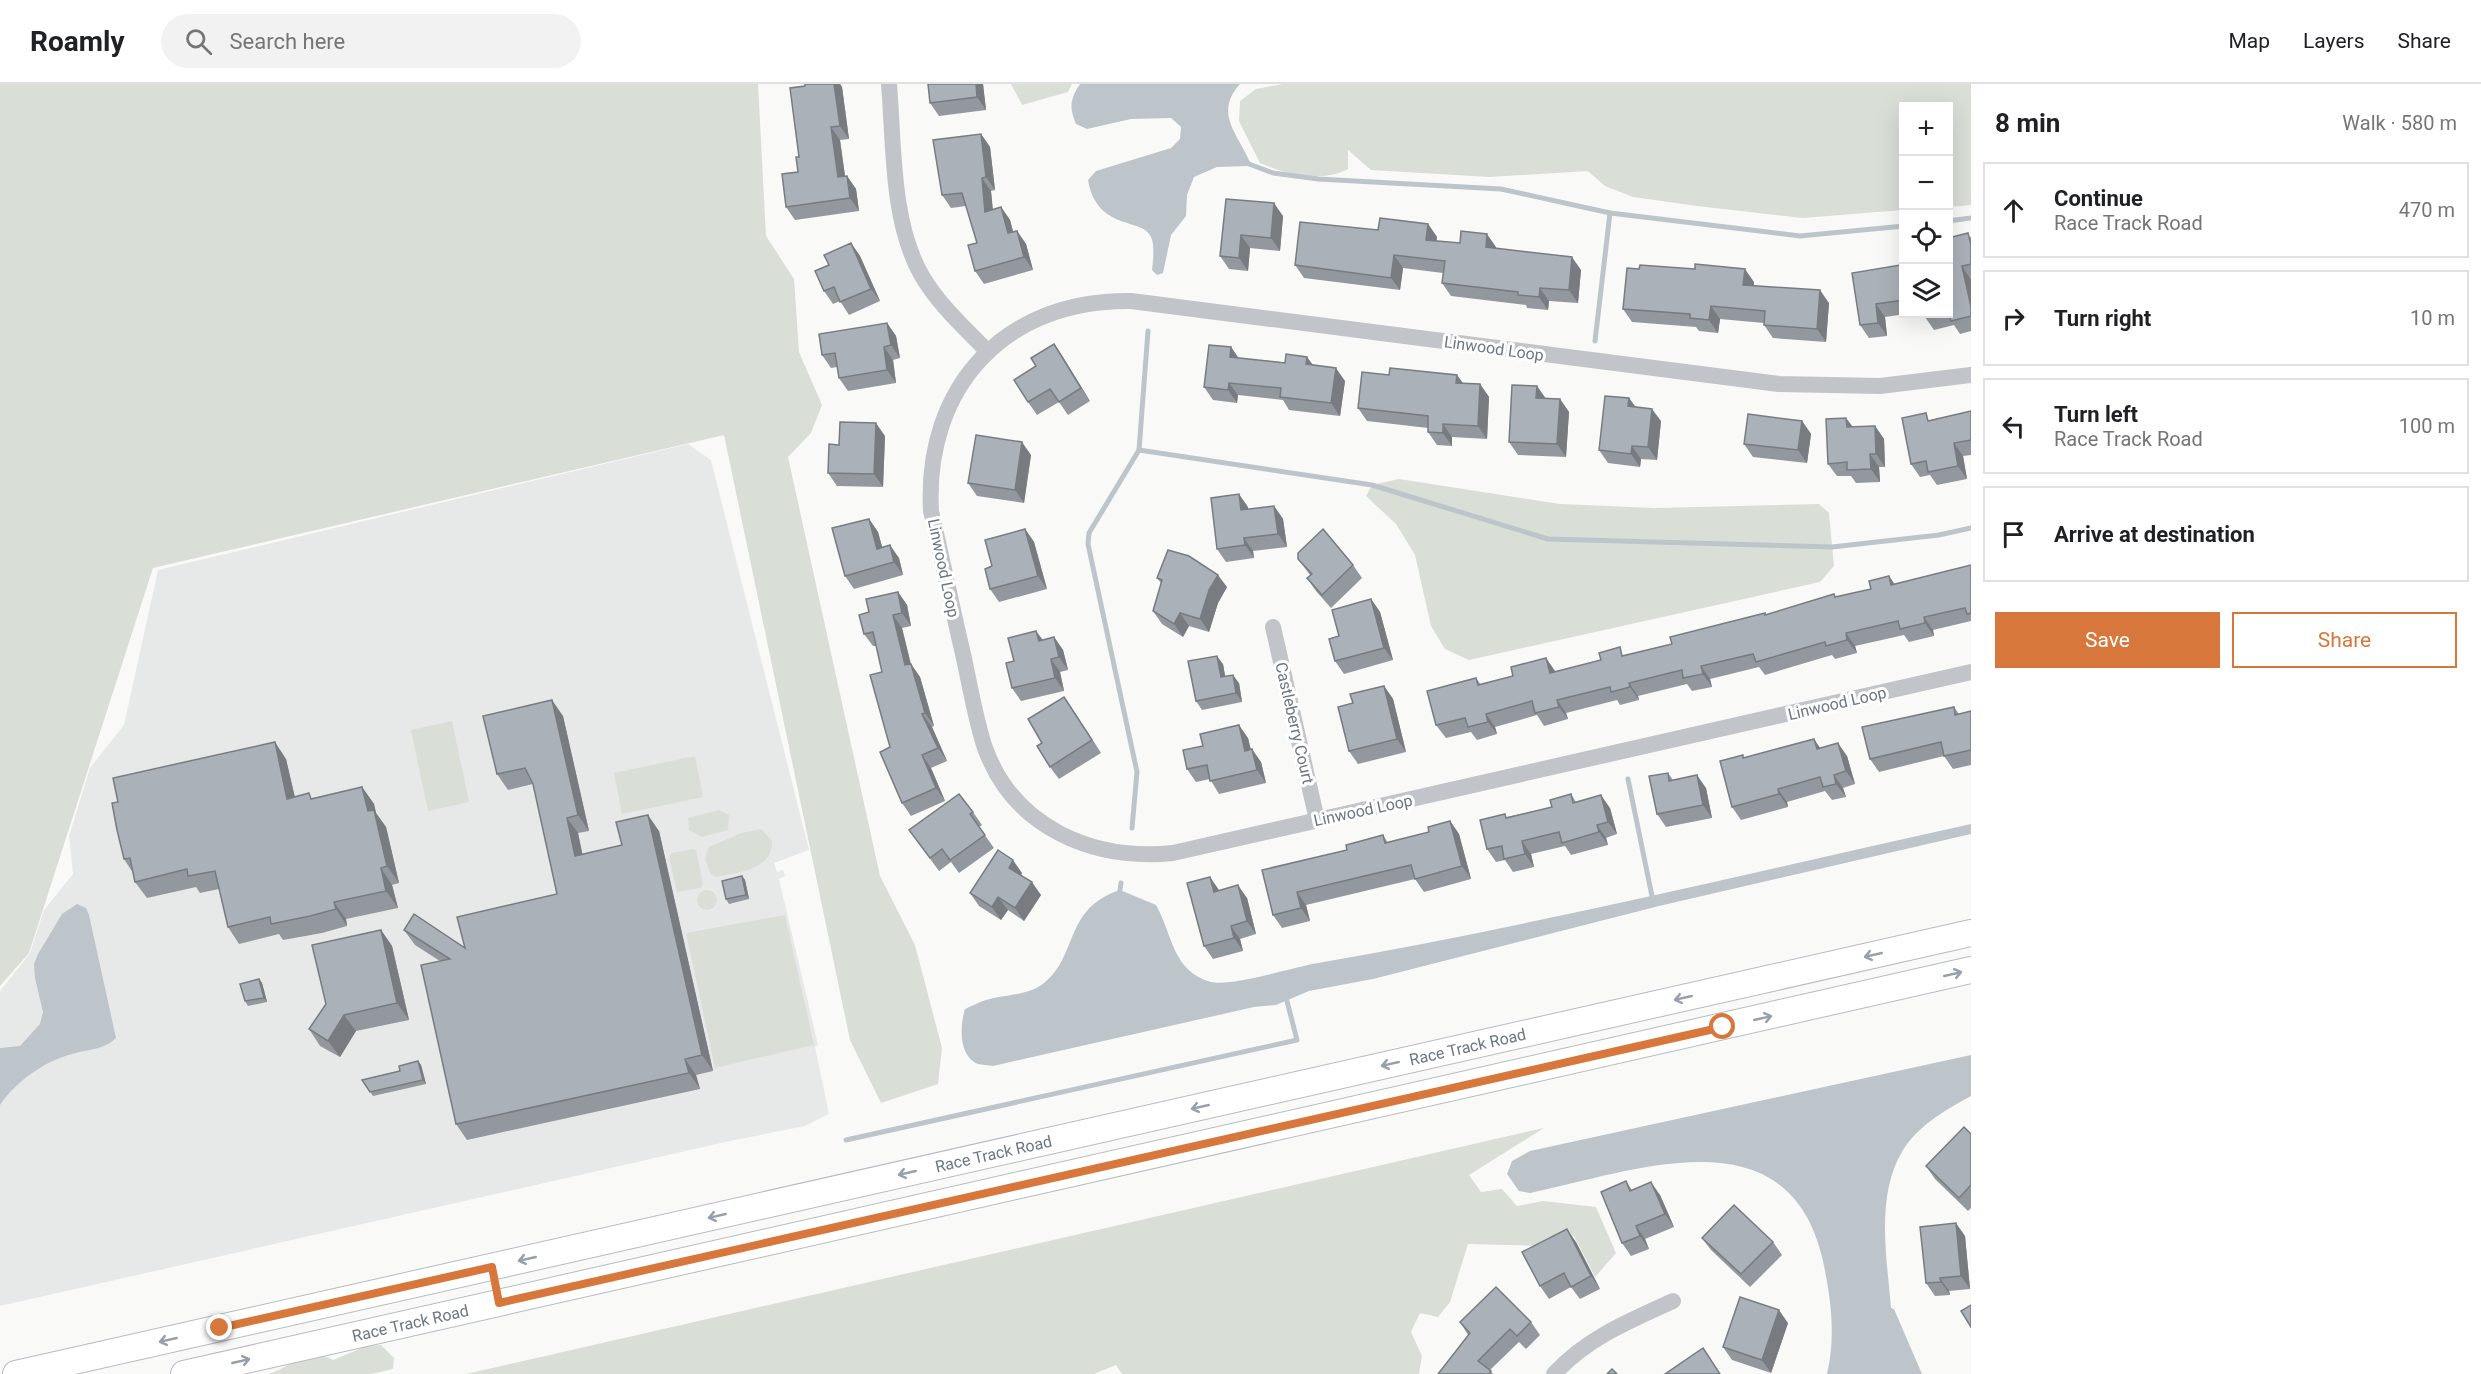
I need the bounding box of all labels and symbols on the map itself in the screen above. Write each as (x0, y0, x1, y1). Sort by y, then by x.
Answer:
street label: Linwood Loop (1443, 332, 1545, 365)
street label: Linwood Loop (924, 517, 963, 619)
street label: Castleberry Court (1271, 660, 1318, 786)
street label: Linwood Loop (1786, 683, 1888, 724)
street label: Linwood Loop (1312, 791, 1414, 830)
one-way arrow (1864, 950, 1883, 961)
one-way arrow (1943, 968, 1962, 980)
one-way arrow (1674, 993, 1693, 1004)
one-way arrow (1753, 1011, 1772, 1023)
route start (1709, 1013, 1735, 1039)
street label: Race Track Road (1407, 1025, 1528, 1069)
one-way arrow (1381, 1059, 1400, 1070)
one-way arrow (1191, 1101, 1210, 1113)
street label: Race Track Road (933, 1132, 1054, 1176)
one-way arrow (898, 1167, 917, 1179)
one-way arrow (707, 1210, 726, 1222)
one-way arrow (517, 1254, 537, 1265)
street label: Race Track Road (350, 1301, 471, 1346)
route end (206, 1314, 232, 1340)
one-way arrow (159, 1334, 178, 1346)
one-way arrow (231, 1355, 251, 1366)

